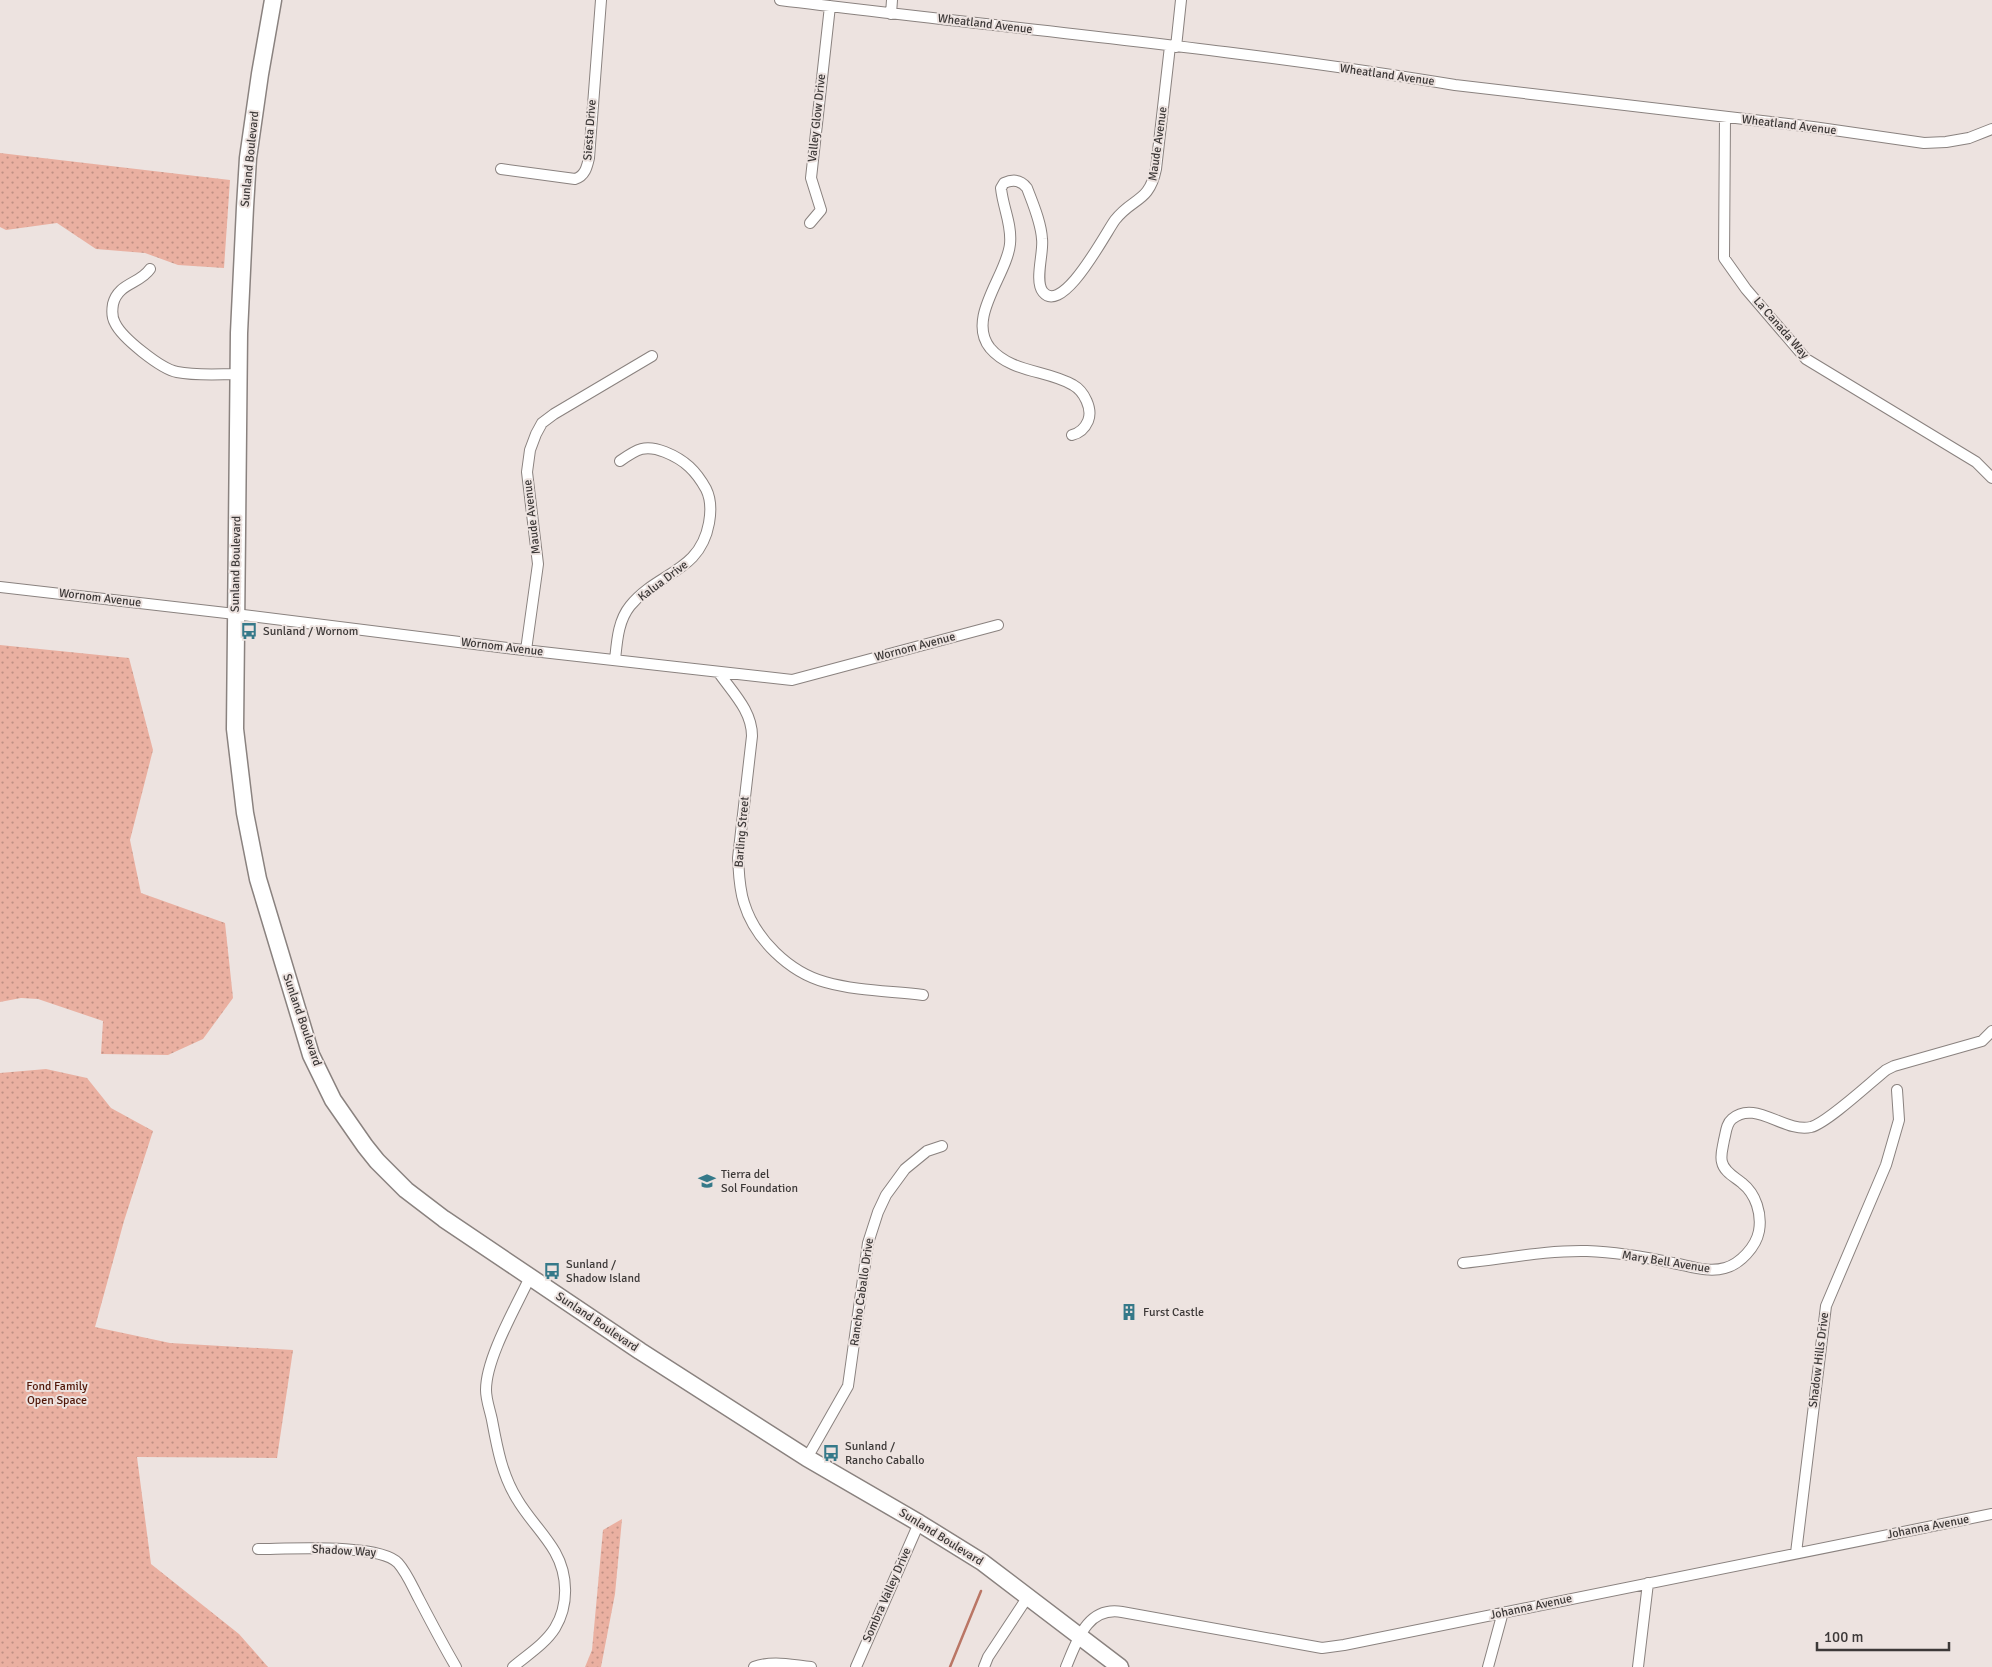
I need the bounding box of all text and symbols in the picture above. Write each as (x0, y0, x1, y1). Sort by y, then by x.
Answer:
street label: Wheatland Avenue (937, 11, 1033, 37)
street label: Wheatland Avenue (1339, 61, 1435, 89)
street label: Valley Glow Drive (805, 73, 829, 163)
street label: Siesta Drive (580, 99, 600, 161)
street label: Maude Avenue (1145, 106, 1171, 182)
street label: Sunland Boulevard (237, 110, 263, 208)
street label: Wheatland Avenue (1741, 112, 1837, 138)
street label: La Canada Way (1750, 294, 1812, 362)
street label: Maude Avenue (520, 479, 544, 555)
street label: Sunland Boulevard (228, 516, 244, 612)
street label: Kalua Drive (635, 557, 691, 605)
street label: Wornom Avenue (58, 586, 142, 610)
bus stop icon: Sunland / Wornom (239, 621, 259, 641)
place label: Sunland / Wornom (263, 624, 358, 639)
street label: Wornom Avenue (873, 629, 957, 665)
street label: Wornom Avenue (460, 635, 544, 659)
street label: Barling Street (731, 796, 753, 868)
street label: Sunland Boulevard (279, 972, 325, 1068)
place label: Tierra del Sol Foundation (721, 1167, 798, 1196)
school or university icon: Tierra del Sol Foundation (697, 1171, 717, 1191)
street label: Rancho Caballo Drive (847, 1237, 877, 1347)
street label: Mary Bell Avenue (1621, 1248, 1711, 1276)
place label: Sunland / Shadow Island (566, 1257, 640, 1286)
bus stop icon: Sunland / Shadow Island (542, 1261, 562, 1281)
street label: Sunland Boulevard (553, 1289, 641, 1355)
building icon: Furst Castle (1119, 1302, 1139, 1322)
place label: Furst Castle (1143, 1305, 1204, 1320)
street label: Shadow Hills Drive (1806, 1311, 1832, 1409)
park label: Fond Family Open Space (26, 1379, 88, 1408)
place label: Sunland / Rancho Caballo (845, 1439, 925, 1468)
bus stop icon: Sunland / Rancho Caballo (821, 1443, 841, 1463)
street label: Sunland Boulevard (896, 1505, 986, 1569)
street label: Johanna Avenue (1886, 1512, 1970, 1542)
street label: Shadow Way (311, 1542, 377, 1560)
street label: Sombra Valley Drive (859, 1545, 915, 1645)
street label: Johanna Avenue (1489, 1591, 1573, 1623)
scale bar (1817, 1620, 1950, 1652)
text: 100 m (1824, 1628, 1864, 1646)

